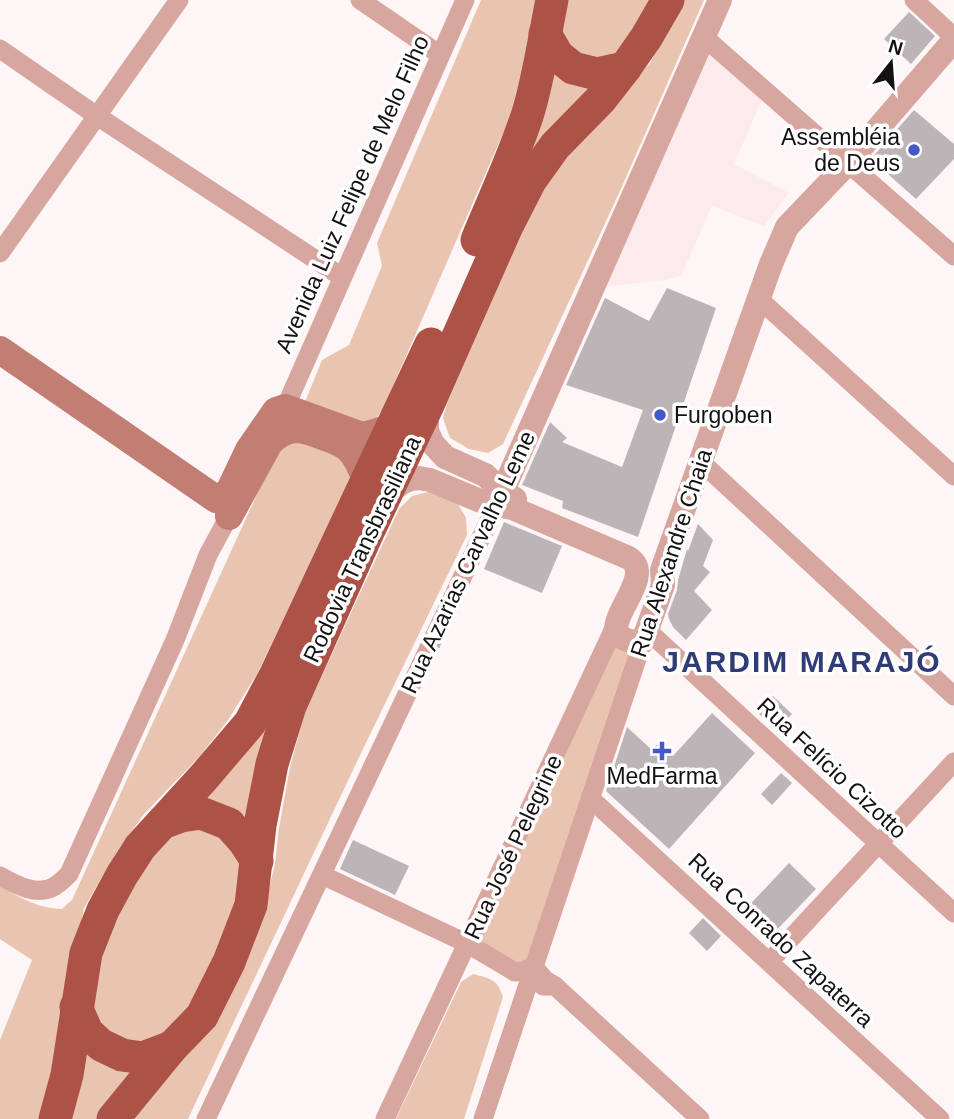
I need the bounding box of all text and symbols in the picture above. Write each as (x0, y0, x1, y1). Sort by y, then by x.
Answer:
north arrow (856, 28, 926, 98)
street label: Avenida Luiz Felipe de Melo Filho (270, 31, 434, 357)
text: N (886, 35, 905, 59)
place label: Assembléia de Deus (781, 124, 900, 176)
marker: Assembléia de Deus (906, 142, 922, 158)
place label: Furgoben (674, 402, 772, 428)
marker: Furgoben (652, 407, 668, 423)
street label: Rua Azarias Carvalho Leme (396, 427, 540, 697)
street label: Rodovia Transbrasiliana (298, 432, 426, 666)
street label: Rua Alexandre Chaia (625, 445, 717, 660)
district label: JARDIM MARAJÓ (662, 645, 942, 678)
street label: Rua Felício Cizotto (752, 692, 912, 844)
marker: MedFarma (654, 743, 670, 759)
street label: Rua José Pelegrine (459, 751, 567, 943)
place label: MedFarma (606, 763, 718, 789)
street label: Rua Conrado Zapaterra (683, 848, 879, 1032)

